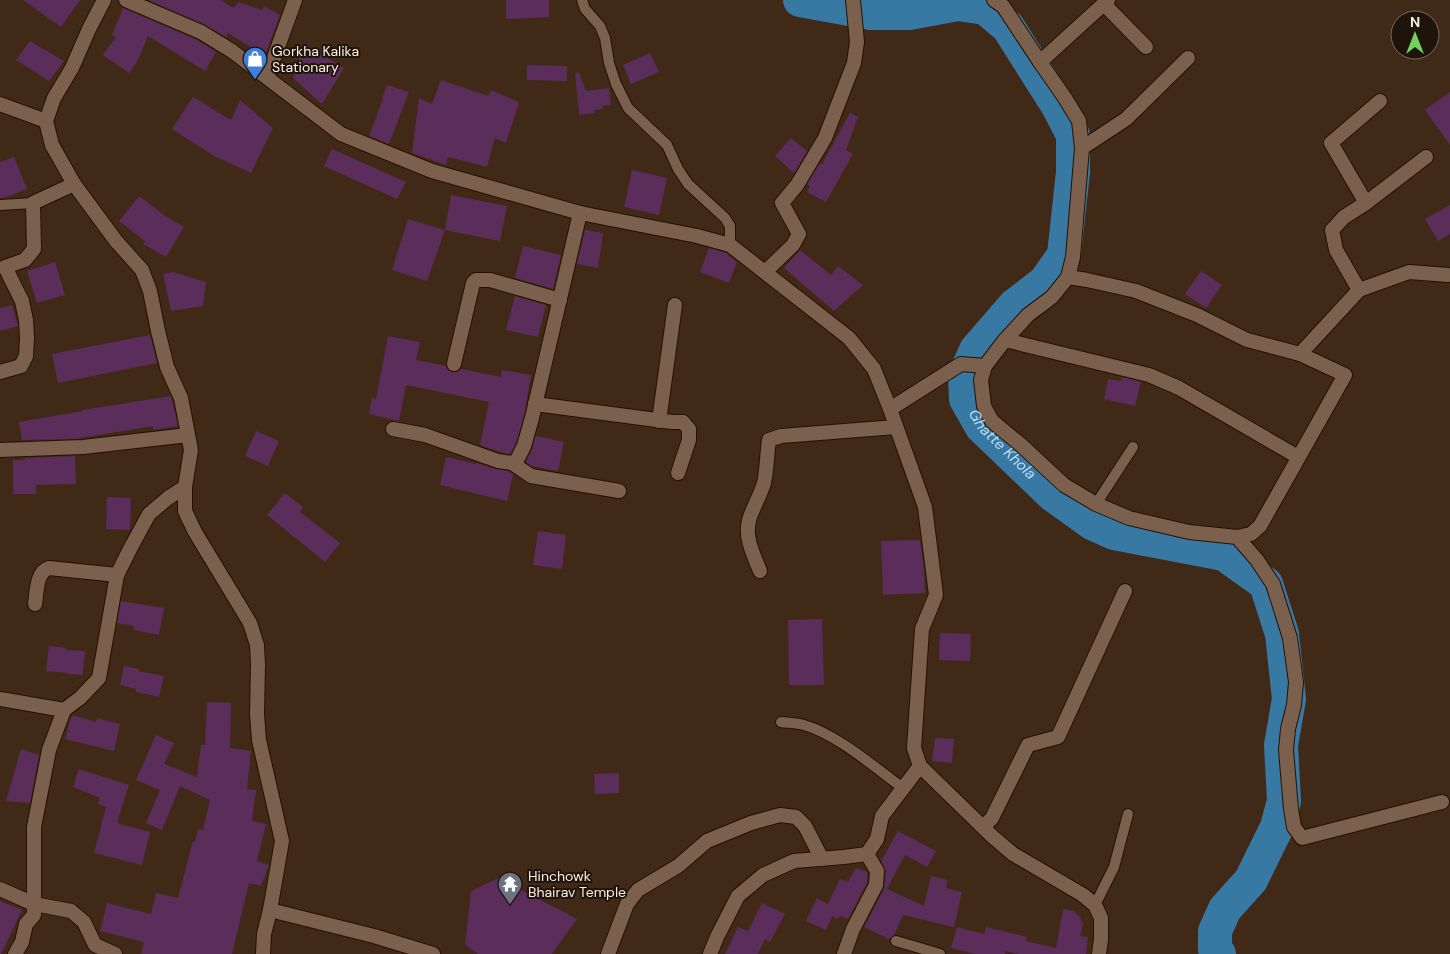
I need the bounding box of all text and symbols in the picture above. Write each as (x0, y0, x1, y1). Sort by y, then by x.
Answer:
north arrow (1390, 10, 1440, 60)
text: N (1410, 13, 1420, 31)
place label: Gorkha Kalika Stationary (272, 42, 359, 76)
shop icon: Gorkha Kalika Stationary (242, 46, 268, 80)
water label: Ghatte Khola (964, 406, 1041, 484)
place label: Hinchowk Bhairav Temple (528, 867, 626, 901)
temple icon: Hinchowk Bhairav Temple (497, 871, 523, 905)

